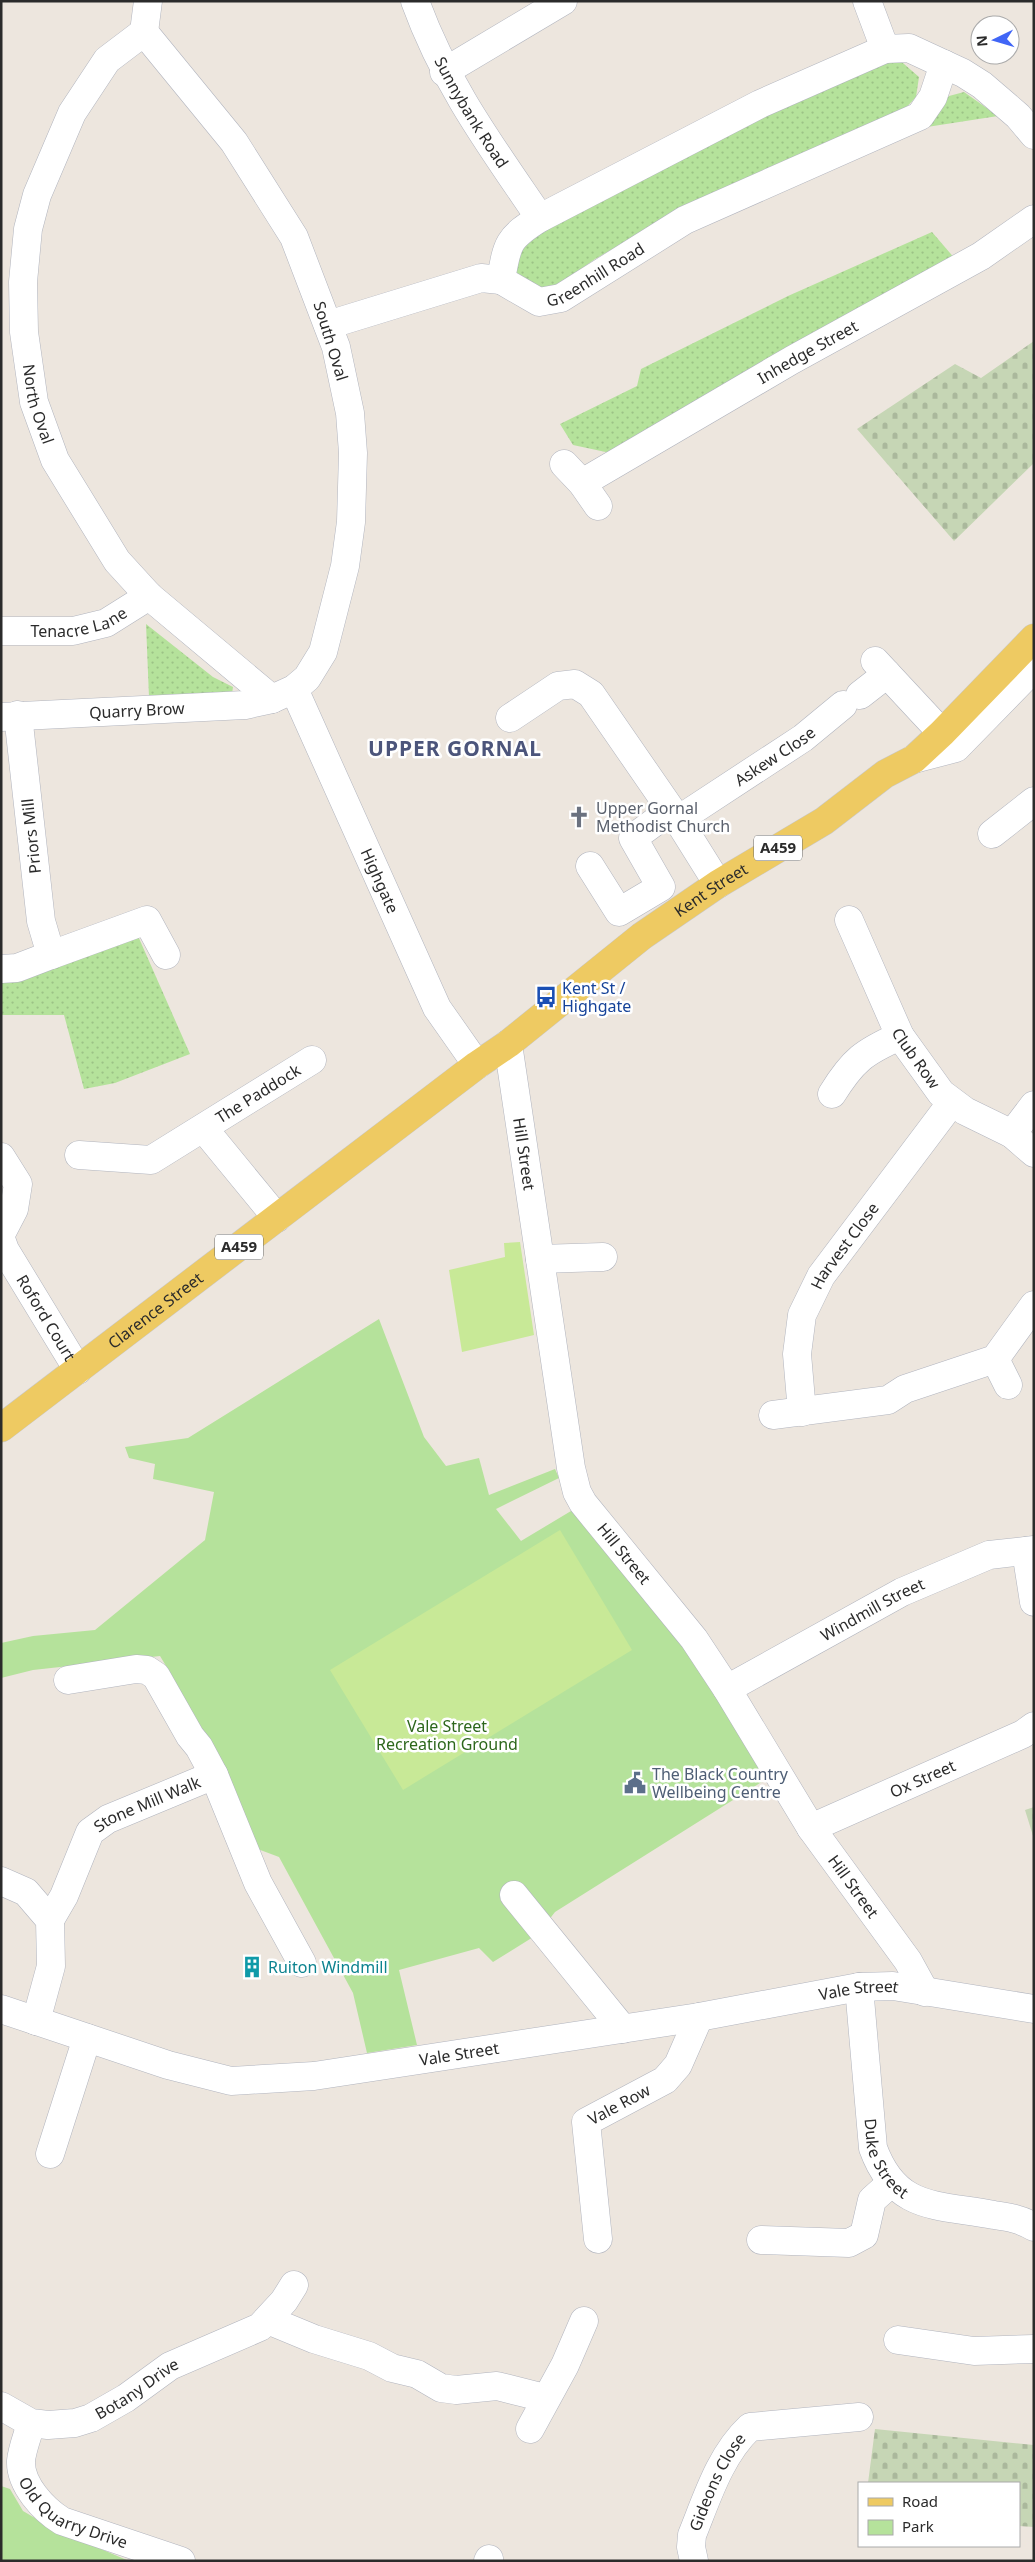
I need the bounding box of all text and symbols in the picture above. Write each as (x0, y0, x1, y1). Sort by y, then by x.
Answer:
north arrow (970, 15, 1020, 65)
text: N (972, 35, 992, 48)
street label: Sunnybank Road (429, 53, 514, 172)
street label: Greenhill Road (545, 237, 648, 311)
street label: South Oval (309, 299, 353, 383)
street label: Inhedge Street (753, 315, 862, 389)
street label: North Oval (18, 363, 59, 447)
street label: Tenacre Lane (30, 602, 131, 642)
street label: Quarry Brow (89, 697, 186, 724)
street label: Askew Close (730, 721, 820, 791)
district label: UPPER GORNAL (368, 734, 542, 762)
street label: Priors Mill (16, 797, 46, 875)
place label: Upper Gornal Methodist Church (596, 797, 730, 837)
church icon: Upper Gornal Methodist Church (566, 804, 592, 830)
road number: A459 (754, 836, 802, 860)
street label: Highgate (356, 844, 404, 917)
street label: Kent Street (670, 858, 752, 922)
place label: Kent St / Highgate (562, 977, 631, 1017)
bus stop icon: Kent St / Highgate (533, 984, 559, 1010)
street label: Club Row (887, 1024, 946, 1093)
street label: The Paddock (211, 1059, 305, 1128)
street label: Hill Street (508, 1116, 541, 1192)
street label: Harvest Close (805, 1198, 884, 1293)
road number: A459 (215, 1234, 263, 1260)
street label: Clarence Street (103, 1267, 207, 1354)
street label: Roford Court (12, 1270, 81, 1365)
street label: Hill Street (592, 1518, 656, 1589)
street label: Windmill Street (817, 1573, 928, 1646)
park label: Vale Street Recreation Ground (376, 1715, 518, 1755)
street label: Ox Street (886, 1754, 959, 1803)
place label: The Black Country Wellbeing Centre (652, 1763, 789, 1803)
public building icon: The Black Country Wellbeing Centre (622, 1770, 648, 1796)
street label: Stone Mill Walk (89, 1771, 204, 1837)
street label: Hill Street (823, 1850, 884, 1923)
building icon: Ruiton Windmill (239, 1954, 265, 1980)
place label: Ruiton Windmill (268, 1956, 388, 1978)
street label: Vale Street (817, 1975, 900, 2005)
street label: Vale Street (418, 2037, 501, 2071)
street label: Vale Row (584, 2079, 654, 2130)
street label: Duke Street (859, 2118, 913, 2204)
street label: Botany Drive (91, 2353, 182, 2424)
street label: Gideons Close (684, 2428, 750, 2534)
street label: Old Quarry Drive (14, 2473, 131, 2553)
legend (858, 2482, 1020, 2547)
text: Road (902, 2491, 938, 2511)
text: Park (902, 2516, 934, 2536)

